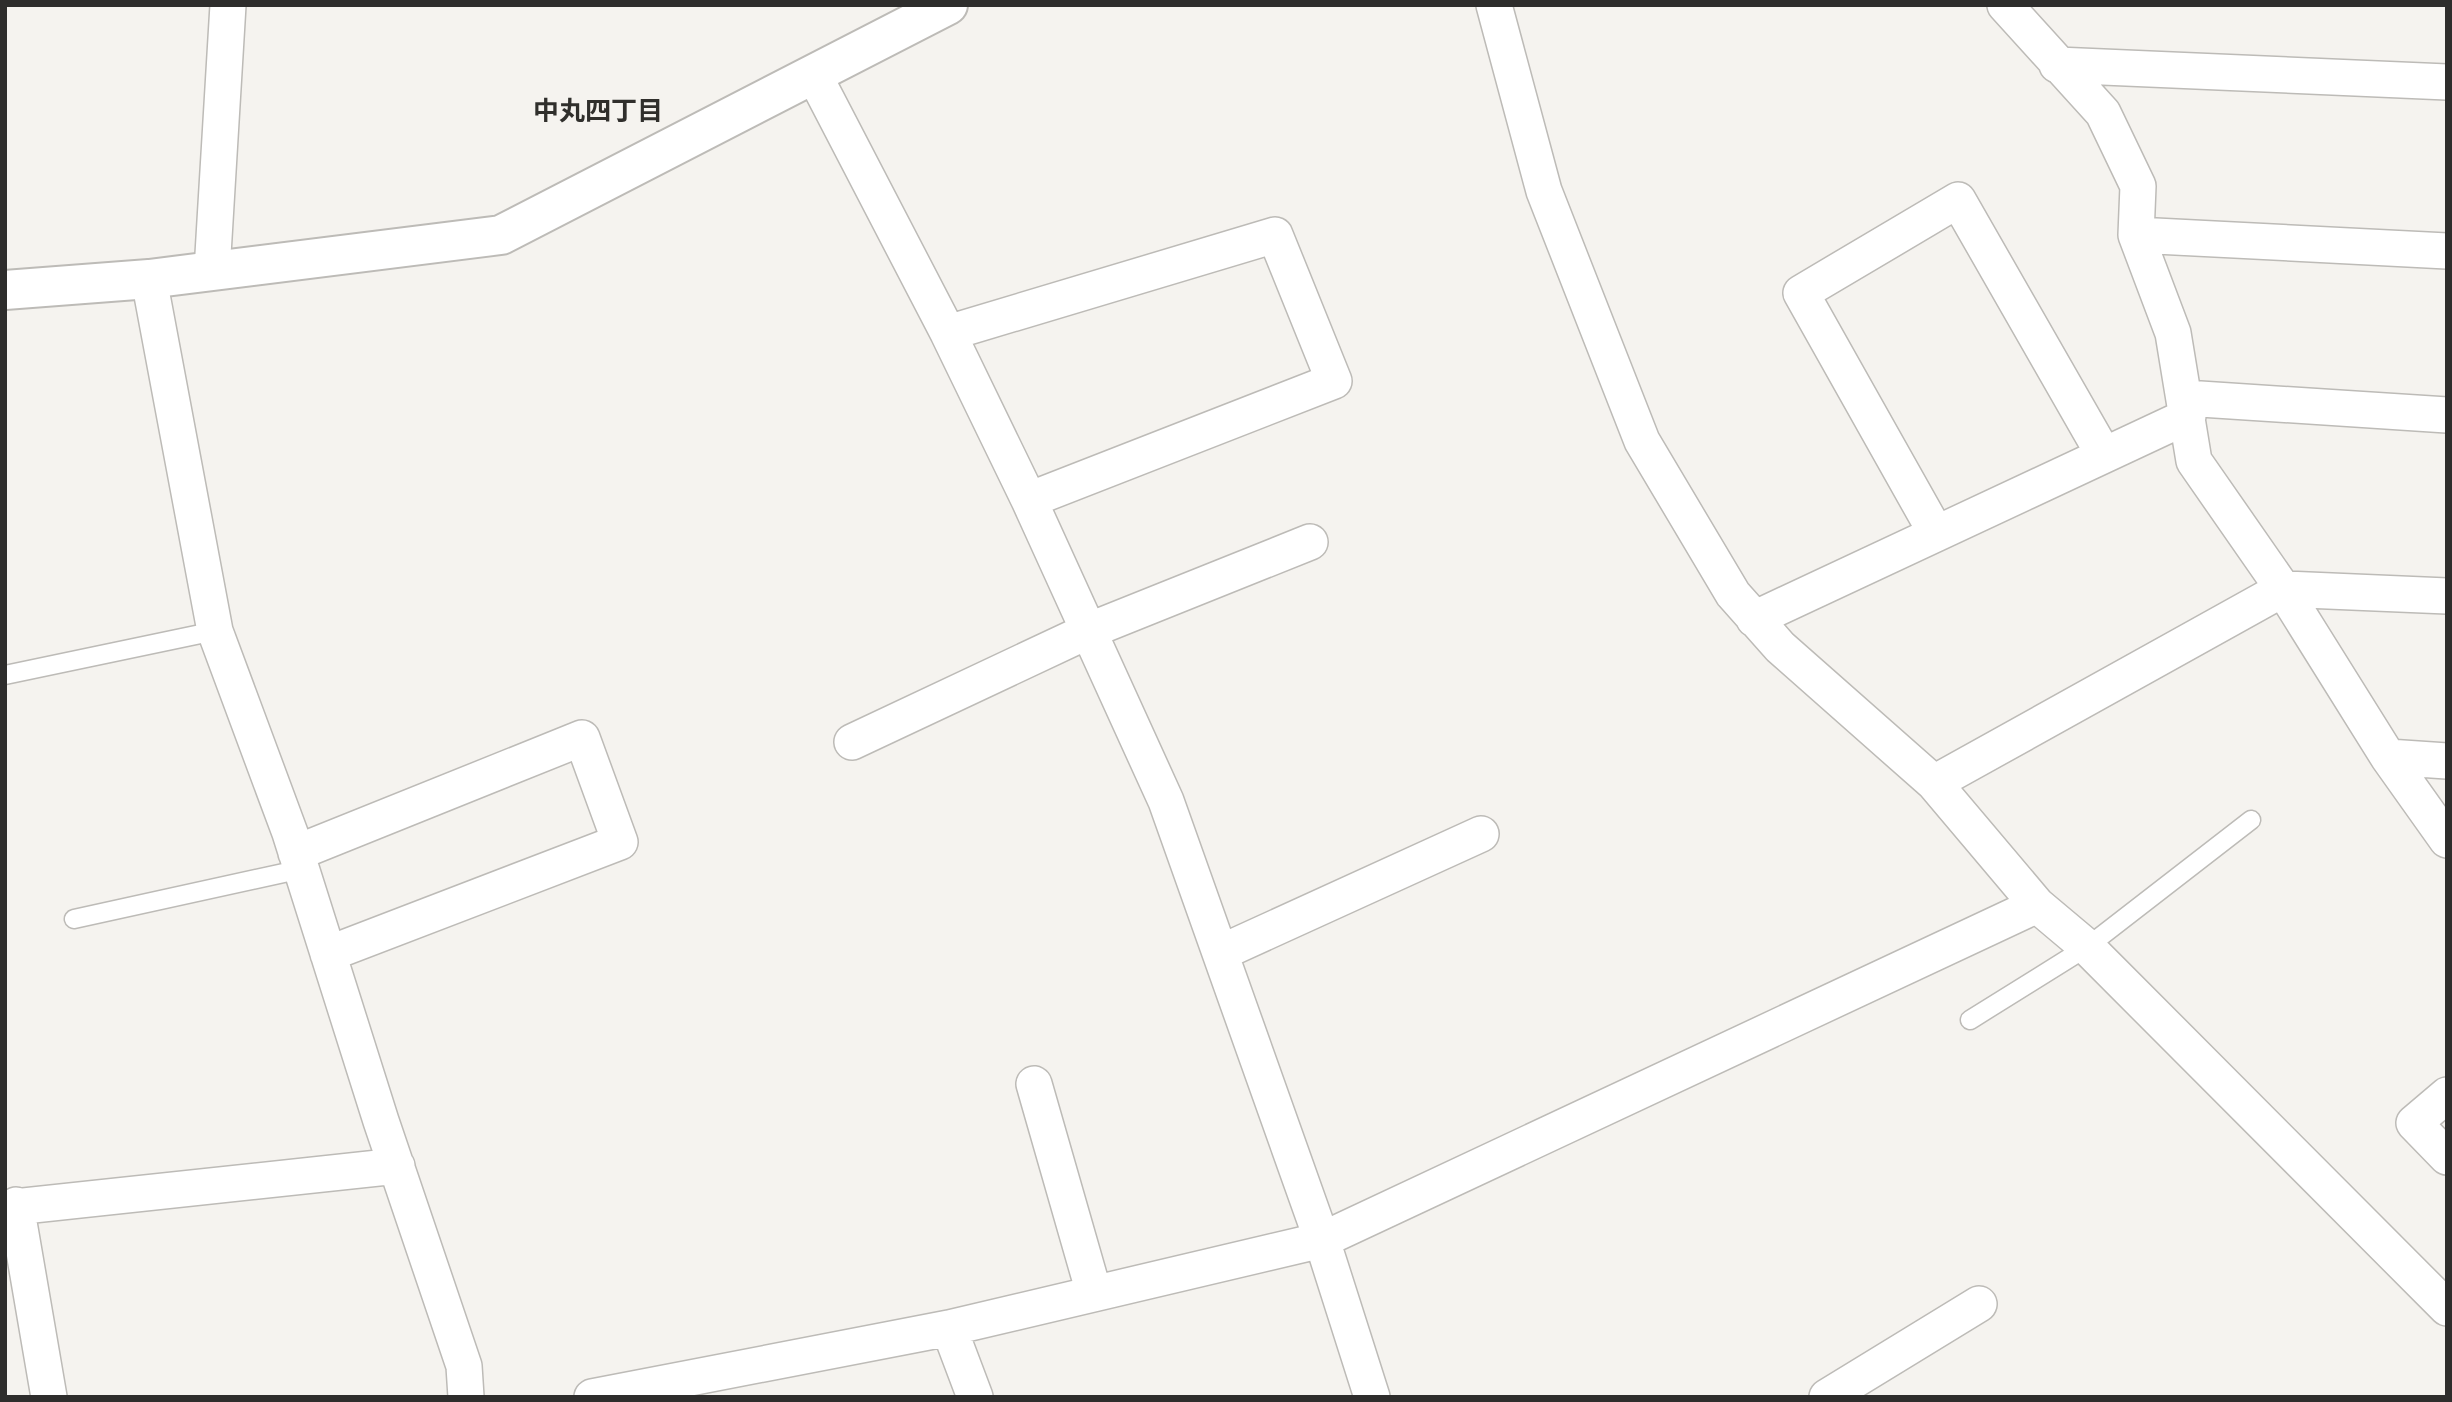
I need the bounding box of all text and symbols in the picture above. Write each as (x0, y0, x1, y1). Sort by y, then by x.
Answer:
district label: 中丸四丁目 (533, 96, 663, 127)

